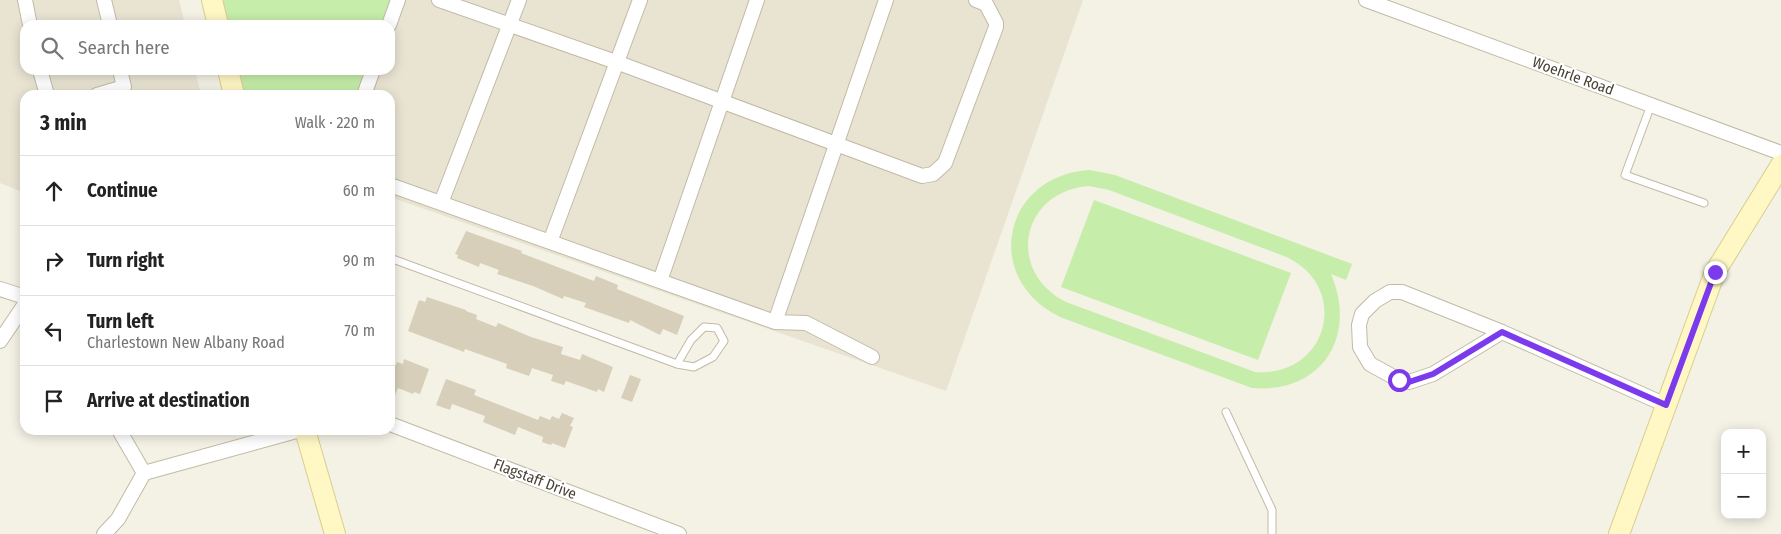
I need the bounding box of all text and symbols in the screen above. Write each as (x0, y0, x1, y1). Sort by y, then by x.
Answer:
search box (20, 20, 395, 75)
icon: search (38, 34, 66, 62)
text: Search here (78, 36, 170, 59)
street label: Woehrle Road (1530, 53, 1616, 99)
text: 3 min (40, 110, 87, 136)
text: Walk · 220 m (295, 113, 375, 132)
icon: ahead (40, 177, 68, 205)
text: Continue (87, 179, 158, 202)
text: 60 m (343, 181, 375, 200)
icon: right (40, 247, 68, 275)
text: Turn right (87, 249, 164, 272)
text: 90 m (343, 251, 375, 270)
route end (1704, 261, 1727, 284)
text: Turn left (87, 310, 154, 333)
icon: left (40, 317, 68, 345)
text: 70 m (344, 321, 375, 340)
text: Charlestown New Albany Road (87, 333, 285, 352)
route start (1388, 369, 1411, 392)
icon: arrive (40, 387, 68, 415)
text: Arrive at destination (87, 389, 250, 412)
map controls (1721, 429, 1766, 519)
button: + (1721, 429, 1766, 474)
street label: Flagstaff Drive (491, 455, 579, 503)
button: − (1721, 474, 1766, 519)

